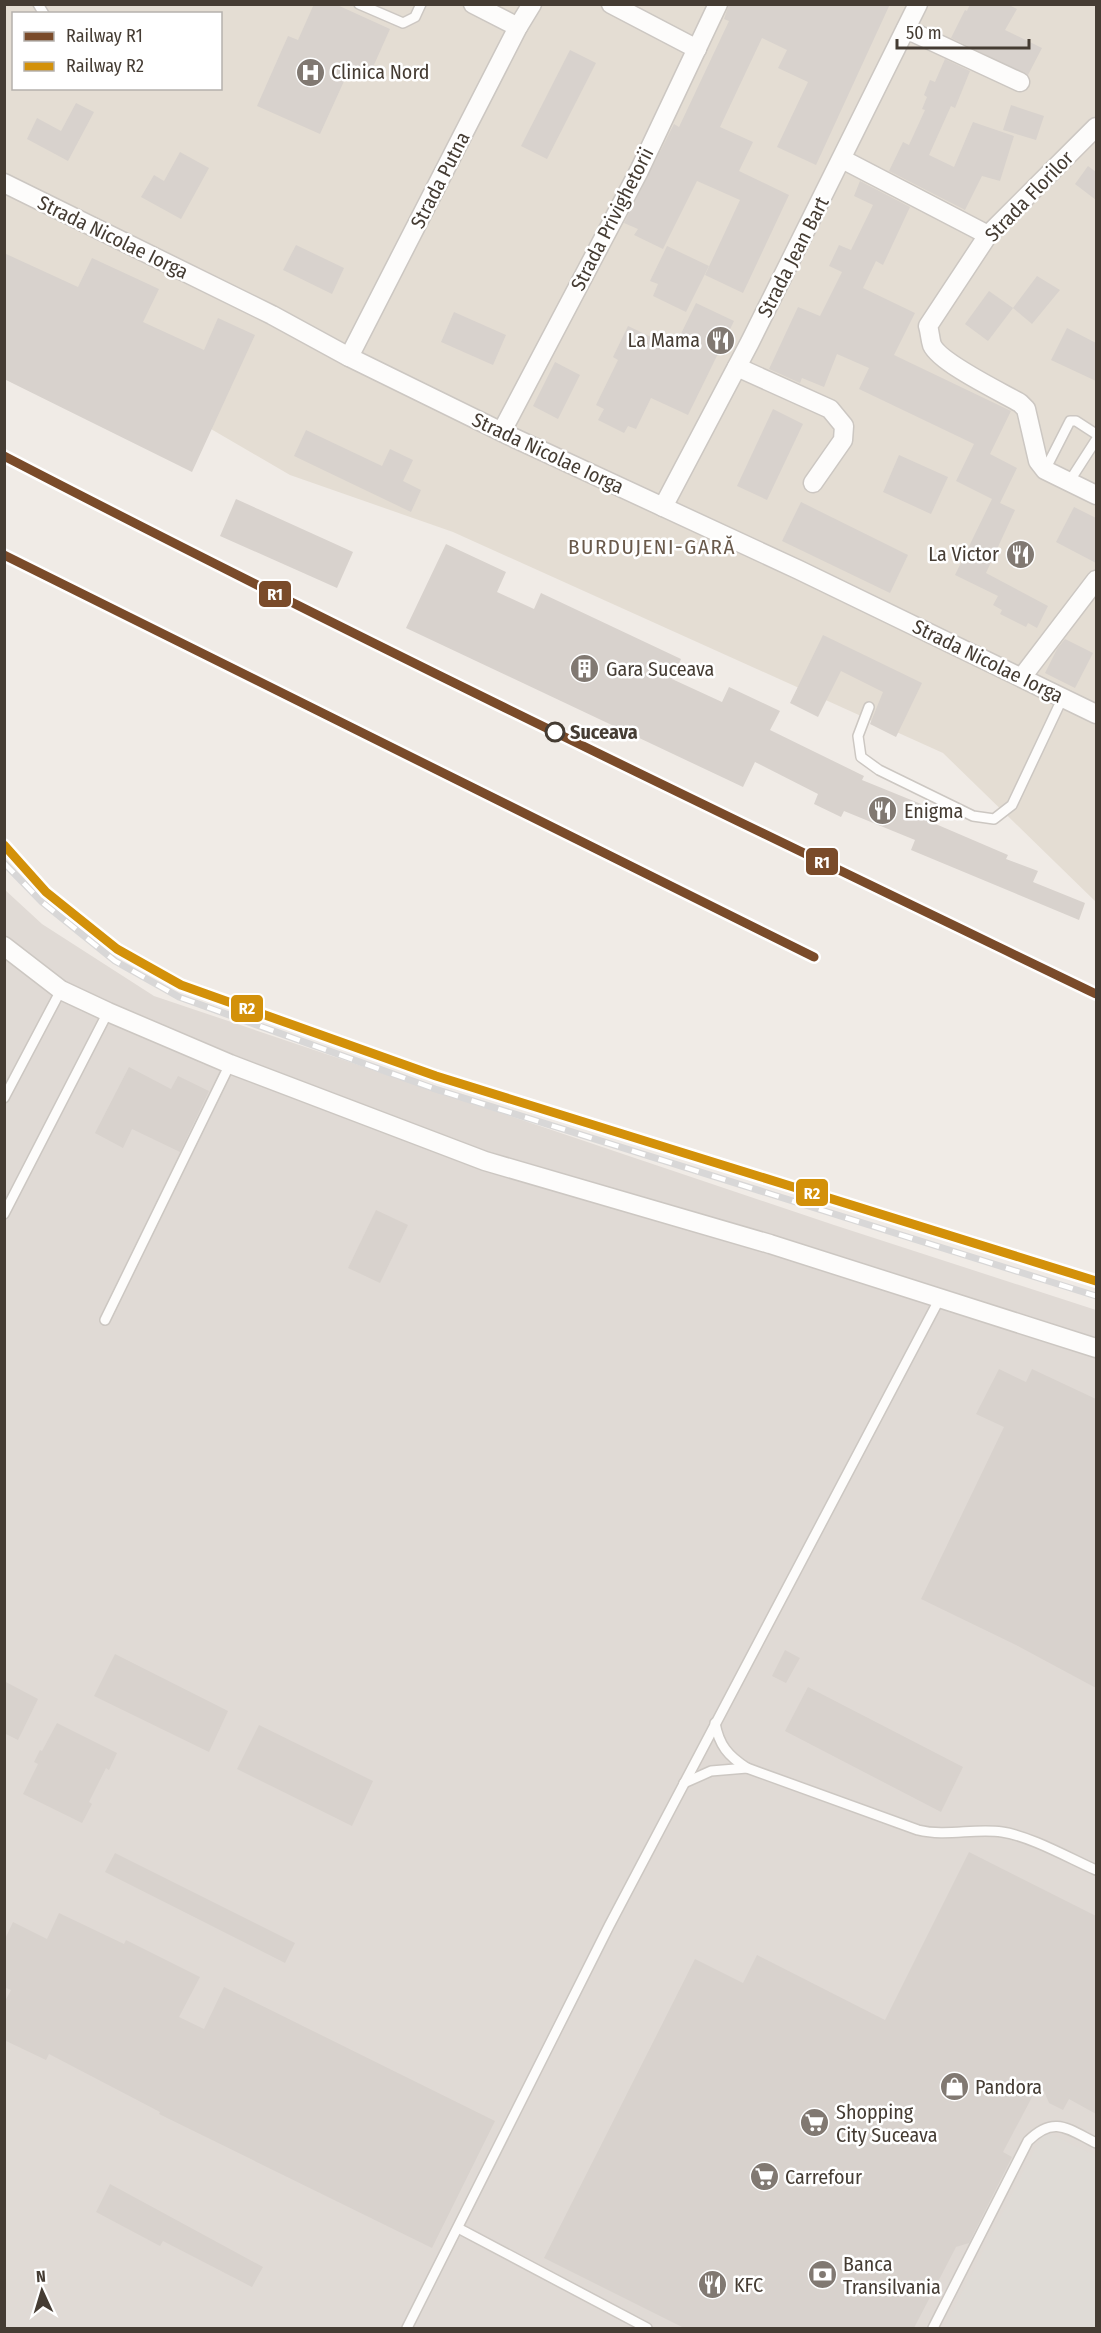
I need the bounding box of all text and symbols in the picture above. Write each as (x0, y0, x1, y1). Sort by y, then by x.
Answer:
legend (12, 12, 222, 90)
scale bar (897, 12, 1029, 50)
text: 50 m (906, 22, 942, 44)
text: Railway R1 (66, 25, 143, 47)
text: Railway R2 (66, 55, 144, 77)
hospital icon: Clinica Nord (294, 56, 326, 88)
place label: Clinica Nord (331, 60, 430, 84)
street label: Strada Putna (405, 128, 475, 232)
street label: Strada Privighetorii (566, 143, 658, 295)
street label: Strada Florilor (980, 146, 1078, 246)
street label: Strada Nicolae Iorga (34, 190, 192, 284)
street label: Strada Jean Bart (752, 192, 834, 321)
restaurant icon: La Mama (705, 324, 737, 356)
place label: La Mama (628, 328, 700, 352)
street label: Strada Nicolae Iorga (468, 407, 628, 499)
district label: BURDUJENI-GARĂ (568, 534, 736, 560)
restaurant icon: La Victor (1004, 538, 1036, 570)
place label: La Victor (928, 542, 999, 566)
line badge: R1 (258, 580, 292, 608)
text: R1 (267, 585, 283, 604)
street label: Strada Nicolae Iorga (909, 614, 1067, 708)
building icon: Gara Suceava (569, 653, 601, 685)
place label: Gara Suceava (606, 657, 714, 681)
place label: Suceava (570, 720, 638, 744)
marker: Suceava (545, 722, 565, 742)
restaurant icon: Enigma (867, 795, 899, 827)
place label: Enigma (904, 799, 963, 823)
line badge: R1 (805, 847, 839, 876)
text: R1 (814, 853, 830, 872)
line badge: R2 (230, 994, 264, 1023)
text: R2 (239, 999, 256, 1018)
line badge: R2 (795, 1178, 829, 1207)
text: R2 (804, 1184, 821, 1203)
shop icon: Pandora (938, 2071, 970, 2103)
place label: Pandora (975, 2075, 1042, 2099)
place label: Shopping City Suceava (836, 2100, 937, 2147)
supermarket icon: Shopping City Suceava (799, 2107, 831, 2139)
supermarket icon: Carrefour (748, 2161, 780, 2193)
place label: Carrefour (785, 2165, 862, 2189)
place label: Banca Transilvania (843, 2252, 941, 2299)
bank icon: Banca Transilvania (806, 2259, 838, 2291)
north arrow (12, 2261, 72, 2321)
text: N (36, 2267, 46, 2286)
restaurant icon: KFC (697, 2269, 729, 2301)
place label: KFC (734, 2273, 763, 2297)

